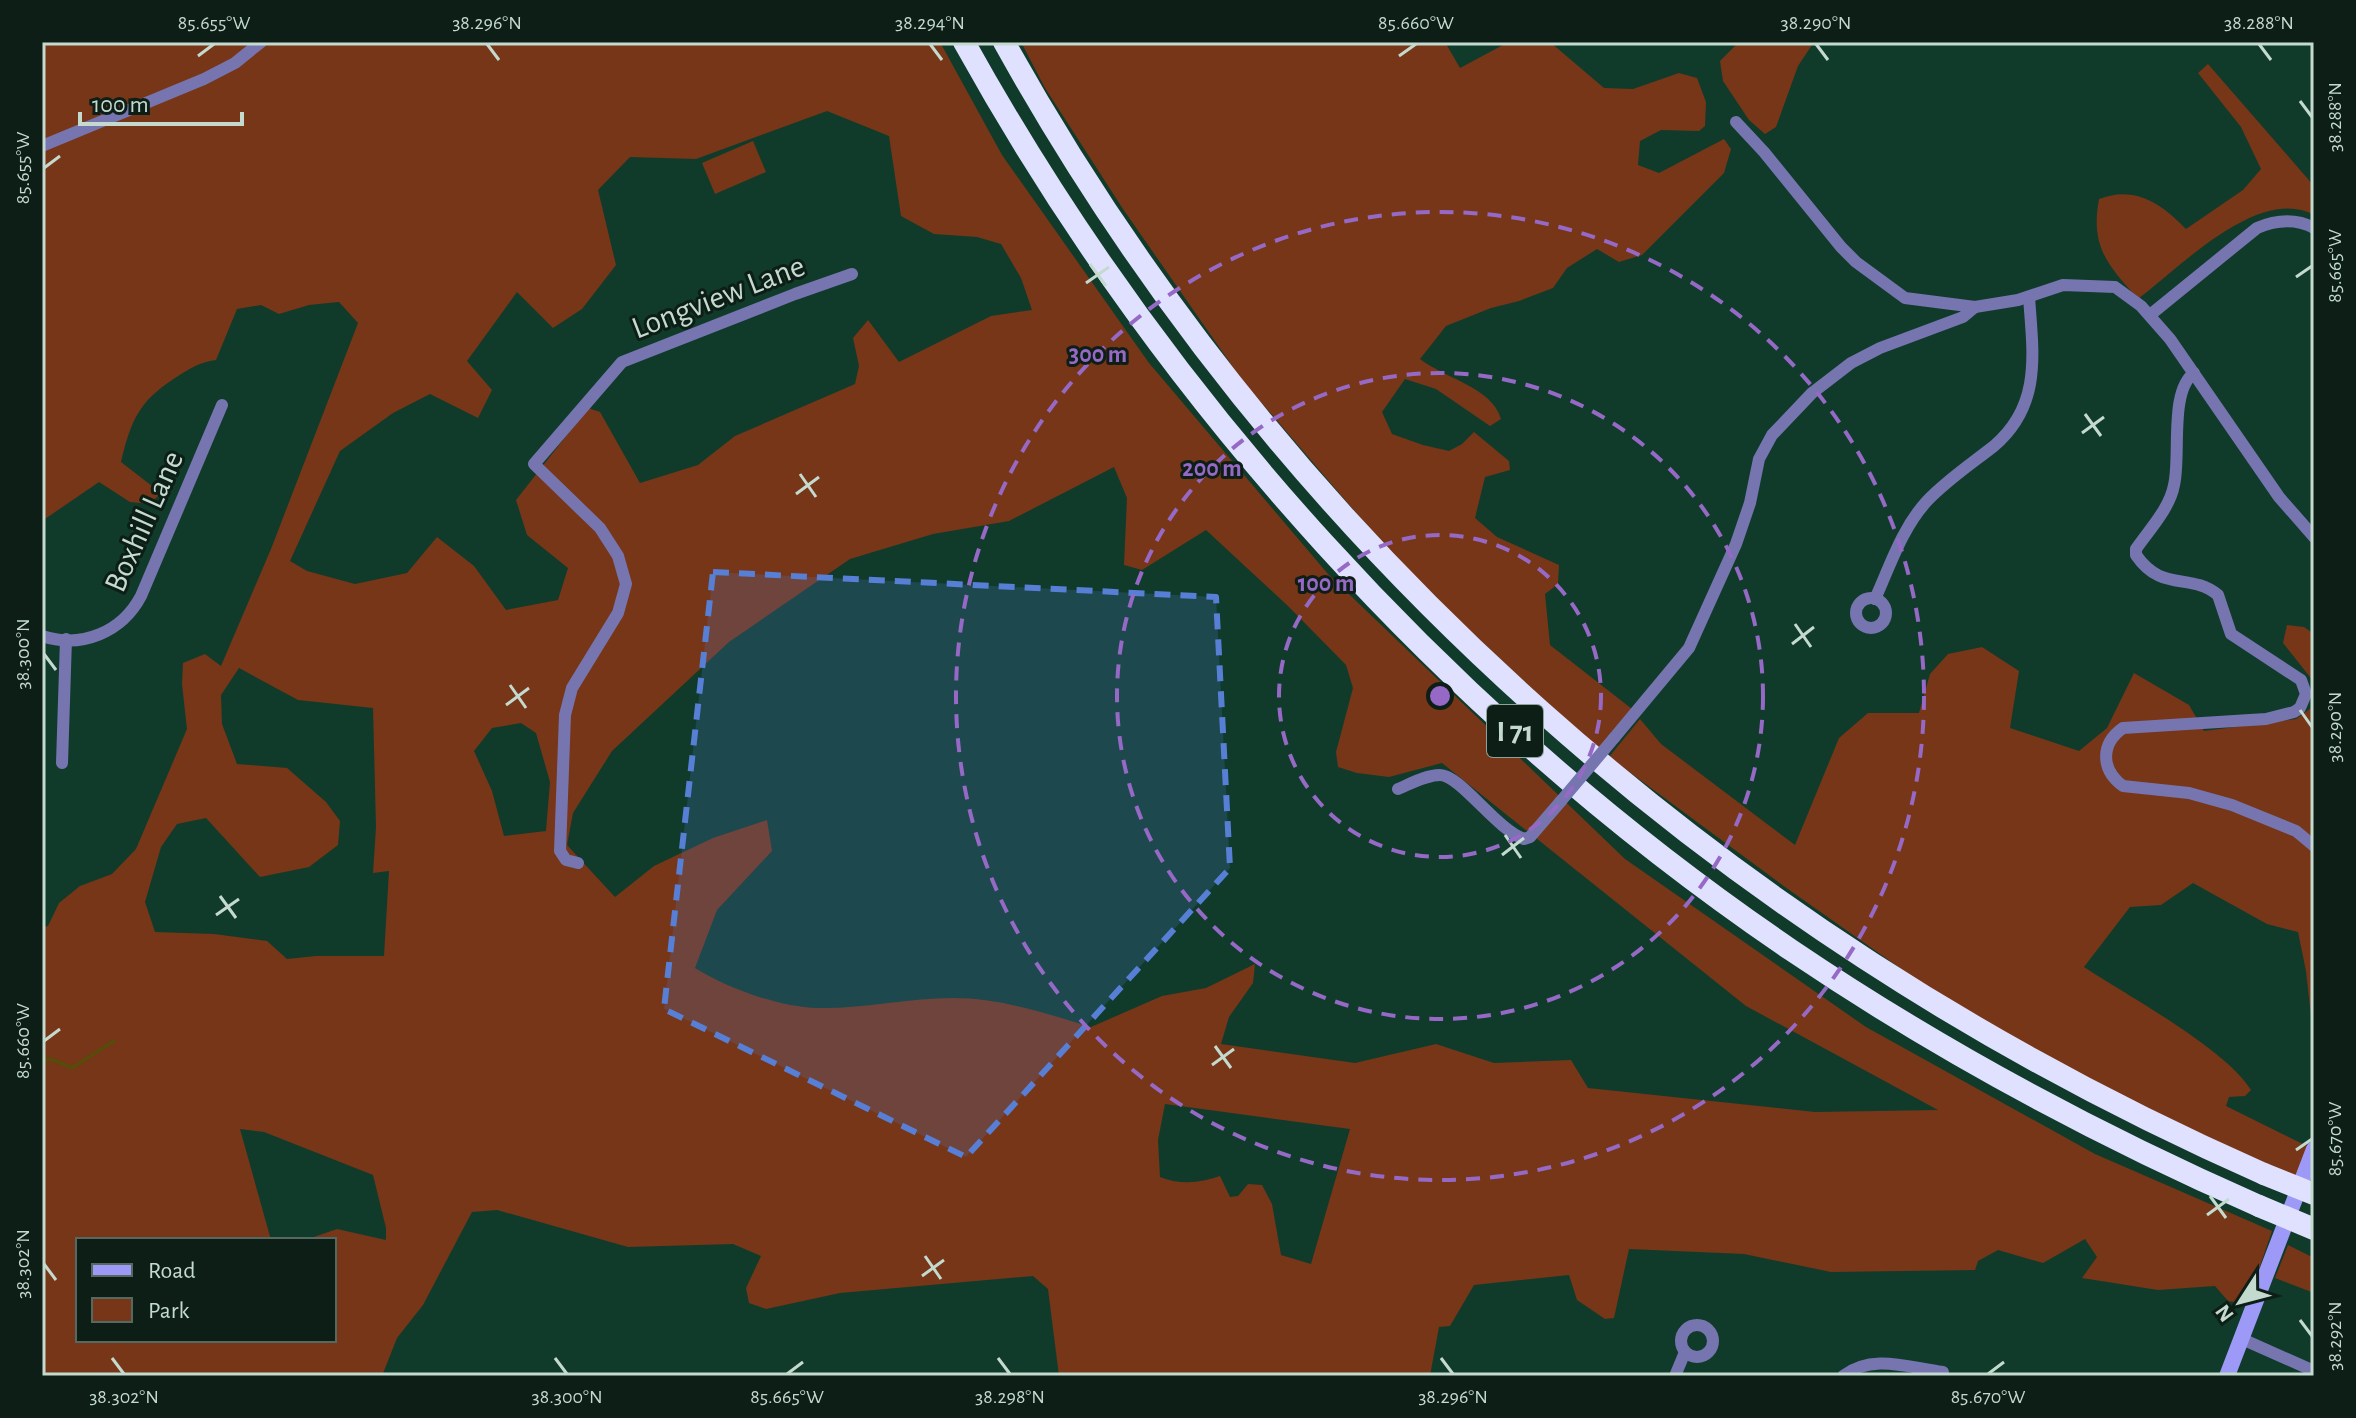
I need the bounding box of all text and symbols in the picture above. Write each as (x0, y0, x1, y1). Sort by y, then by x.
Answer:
text: 85.655°W (178, 13, 250, 33)
text: 38.296°N (452, 13, 522, 33)
text: 38.294°N (895, 13, 965, 33)
text: 85.660°W (1378, 13, 1454, 33)
text: 38.290°N (1781, 13, 1851, 33)
text: 38.288°N (2224, 13, 2294, 33)
scale bar (80, 76, 242, 126)
text: 38.288°N (2325, 82, 2345, 152)
text: 100 m (92, 93, 149, 117)
text: 85.655°W (13, 132, 33, 204)
text: 85.665°W (2325, 229, 2345, 303)
street label: Longview Lane (628, 249, 809, 345)
text: 300 m (1069, 343, 1127, 367)
street label: Boxhill Lane (99, 446, 189, 597)
text: 200 m (1182, 457, 1242, 481)
text: 100 m (1298, 572, 1354, 596)
text: 38.300°N (13, 618, 33, 690)
centre of rings (1426, 682, 1454, 710)
text: 38.290°N (2325, 692, 2345, 762)
road number: I 71 (1487, 705, 1543, 757)
text: 85.660°W (13, 1003, 33, 1079)
text: 85.670°W (2325, 1102, 2345, 1176)
text: 38.302°N (13, 1229, 33, 1299)
legend (76, 1238, 336, 1342)
text: Road (148, 1259, 196, 1283)
north arrow (2200, 1262, 2280, 1342)
text: Park (148, 1299, 189, 1323)
text: N (2211, 1301, 2238, 1326)
text: 38.292°N (2325, 1301, 2345, 1371)
text: 38.302°N (89, 1387, 159, 1407)
text: 38.300°N (531, 1387, 603, 1407)
text: 85.665°W (750, 1387, 824, 1407)
text: 38.298°N (975, 1387, 1045, 1407)
text: 38.296°N (1418, 1387, 1488, 1407)
text: 85.670°W (1951, 1387, 2025, 1407)

